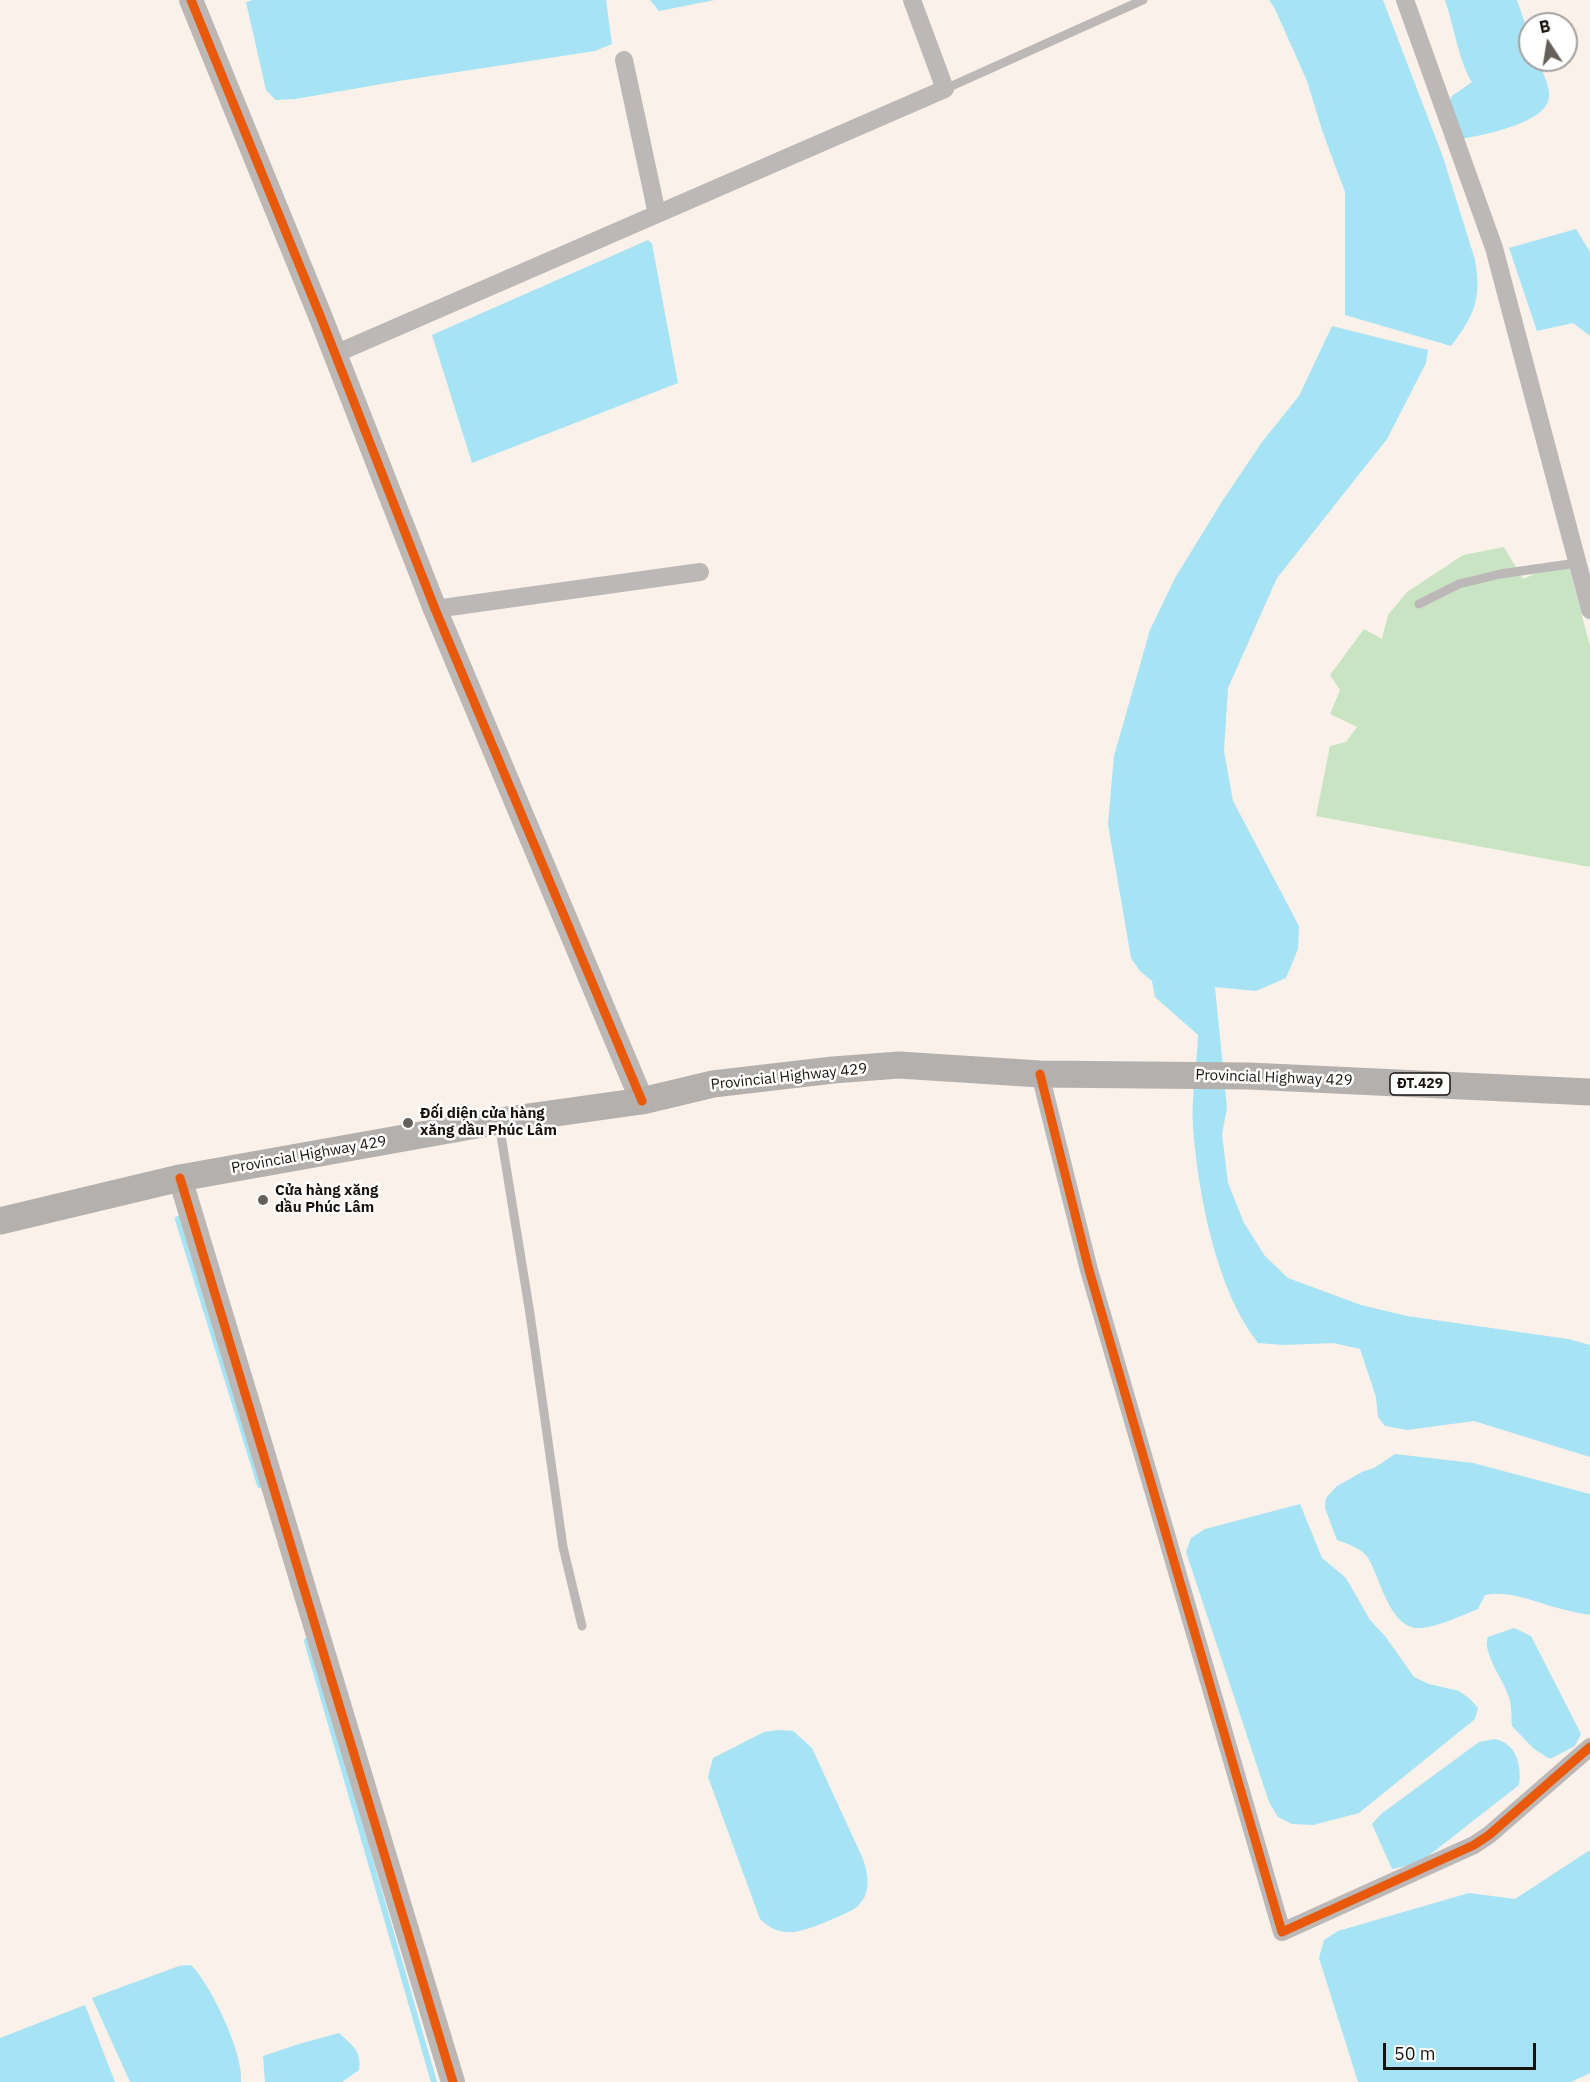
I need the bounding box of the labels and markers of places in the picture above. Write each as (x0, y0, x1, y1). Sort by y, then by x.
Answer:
place label: Đối diện cửa hàng xăng dầu Phúc Lâm (420, 1105, 557, 1140)
marker: Đối diện cửa hàng xăng dầu Phúc Lâm (401, 1116, 415, 1130)
place label: Cửa hàng xăng dầu Phúc Lâm (275, 1182, 378, 1217)
marker: Cửa hàng xăng dầu Phúc Lâm (256, 1193, 270, 1207)

